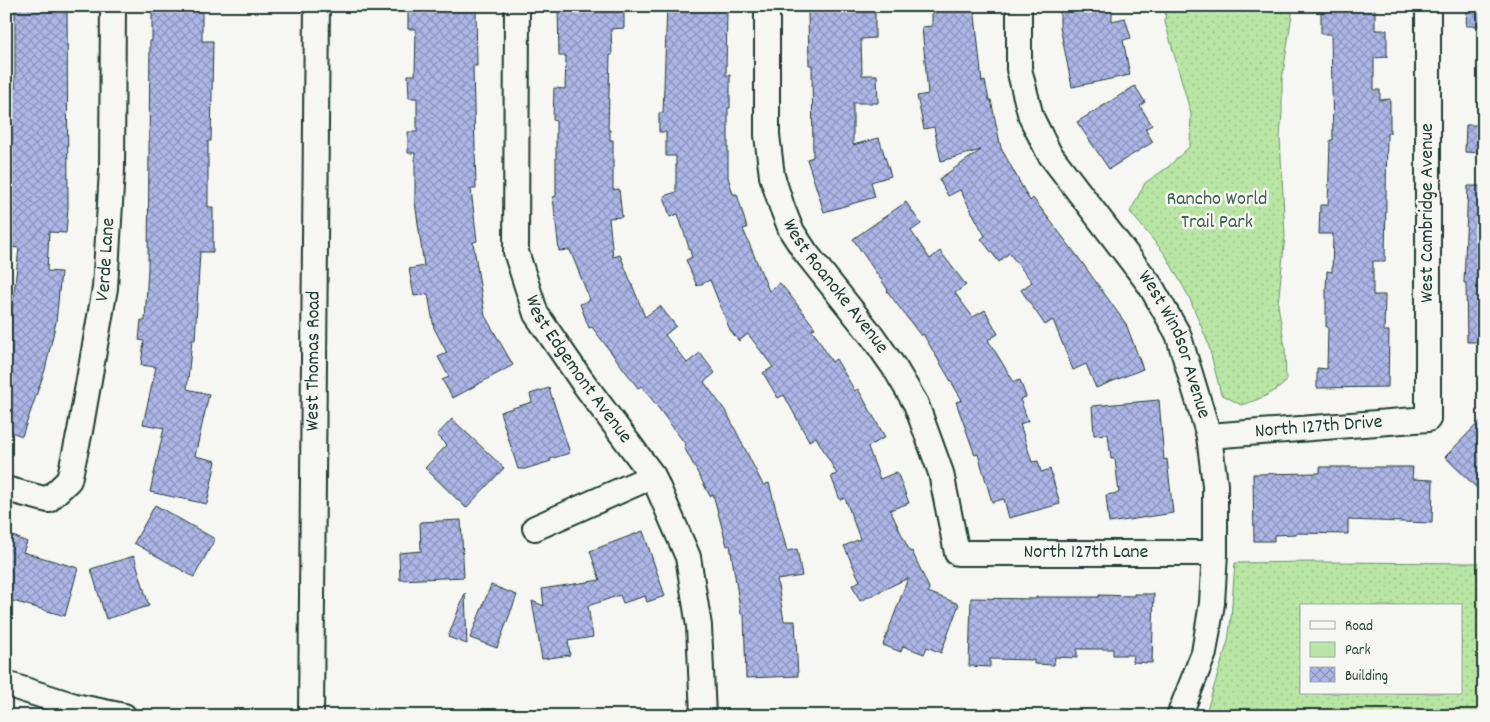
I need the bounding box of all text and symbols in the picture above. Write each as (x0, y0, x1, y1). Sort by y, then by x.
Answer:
street label: West Cambridge Avenue (1414, 123, 1442, 303)
park label: Rancho World Trail Park (1167, 186, 1267, 237)
street label: West Roanoke Avenue (774, 215, 895, 360)
street label: Verde Lane (89, 217, 123, 304)
street label: West Windsor Avenue (1130, 265, 1217, 422)
street label: West Thomas Road (299, 291, 329, 431)
street label: West Edgemont Avenue (517, 292, 638, 450)
street label: North 127th Drive (1254, 409, 1384, 446)
street label: North 127th Lane (1023, 539, 1149, 567)
legend (1300, 604, 1462, 694)
text: Road (1345, 616, 1373, 638)
text: Park (1345, 640, 1371, 662)
text: Building (1345, 666, 1388, 688)

